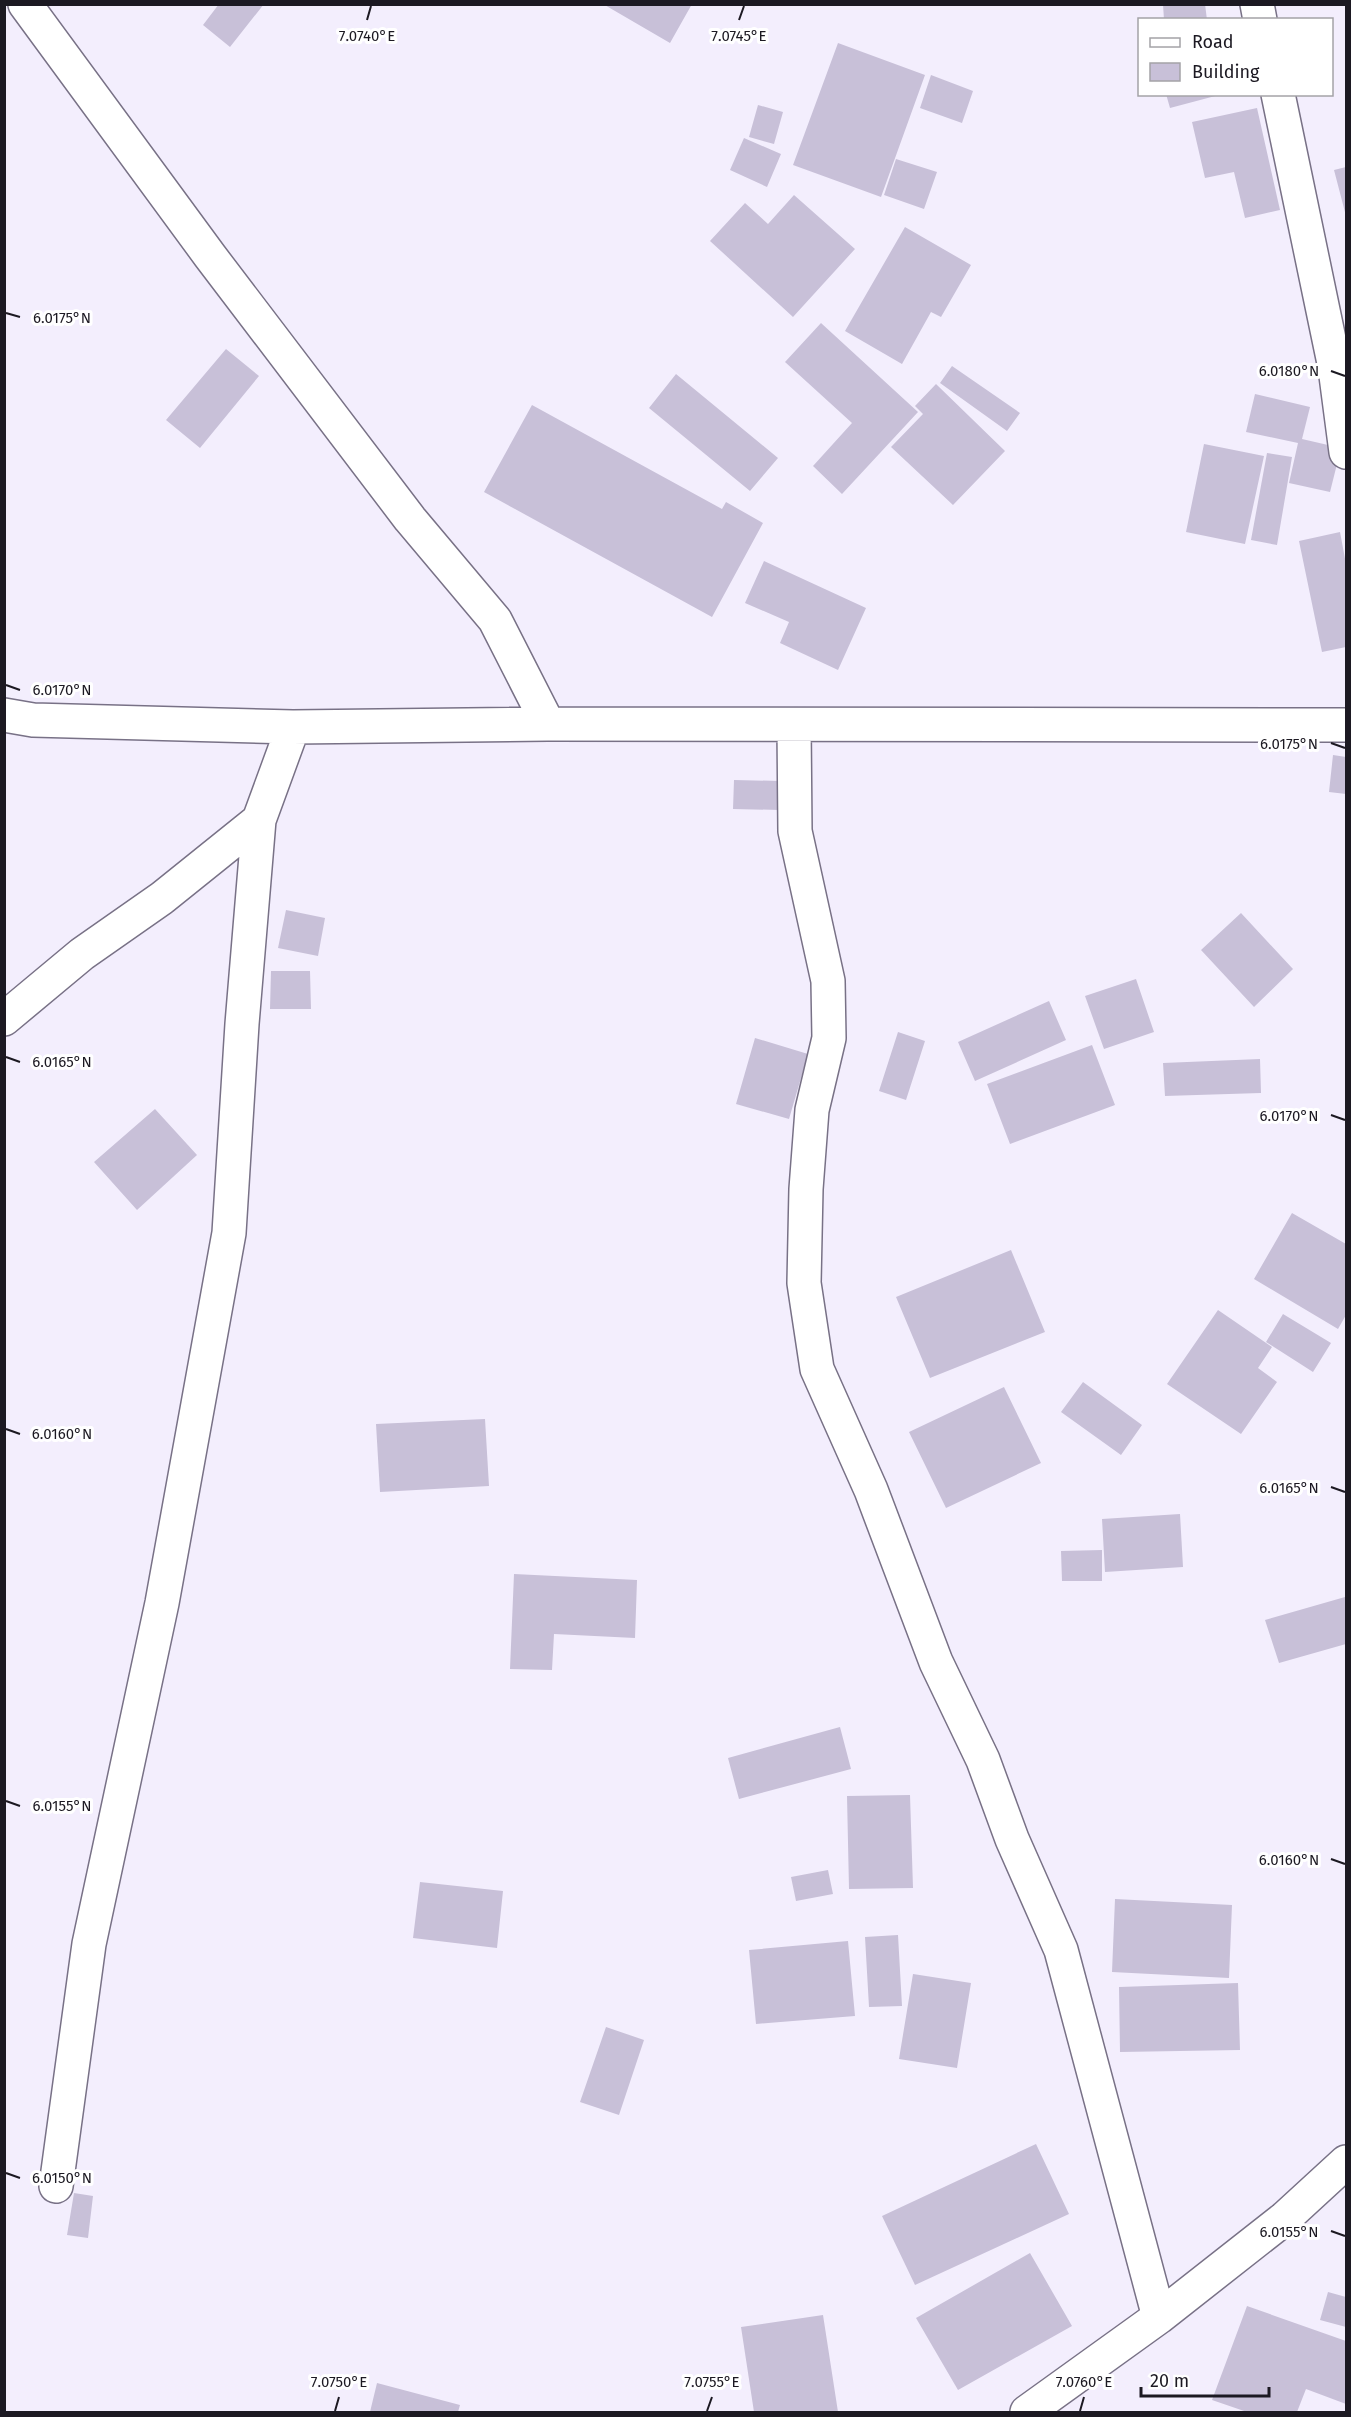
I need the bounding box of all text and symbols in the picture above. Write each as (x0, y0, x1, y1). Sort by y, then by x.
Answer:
legend (1138, 18, 1333, 96)
text: 7.0740°E (339, 27, 395, 45)
text: 7.0745°E (711, 27, 767, 45)
text: Road (1192, 31, 1234, 53)
text: Building (1192, 61, 1260, 83)
text: 6.0175°N (33, 309, 91, 327)
text: 6.0180°N (1259, 362, 1319, 380)
text: 6.0170°N (33, 681, 91, 699)
text: 6.0175°N (1260, 735, 1318, 753)
text: 6.0165°N (32, 1053, 92, 1071)
text: 6.0170°N (1260, 1107, 1318, 1125)
text: 6.0160°N (32, 1425, 92, 1443)
text: 6.0165°N (1259, 1479, 1319, 1497)
text: 6.0155°N (33, 1797, 91, 1815)
text: 6.0160°N (1259, 1851, 1319, 1869)
text: 6.0150°N (32, 2169, 92, 2187)
text: 6.0155°N (1260, 2223, 1318, 2241)
scale bar (1141, 2360, 1268, 2398)
text: 20 m (1150, 2370, 1189, 2392)
text: 7.0750°E (311, 2373, 367, 2391)
text: 7.0755°E (684, 2373, 740, 2391)
text: 7.0760°E (1056, 2373, 1112, 2391)

